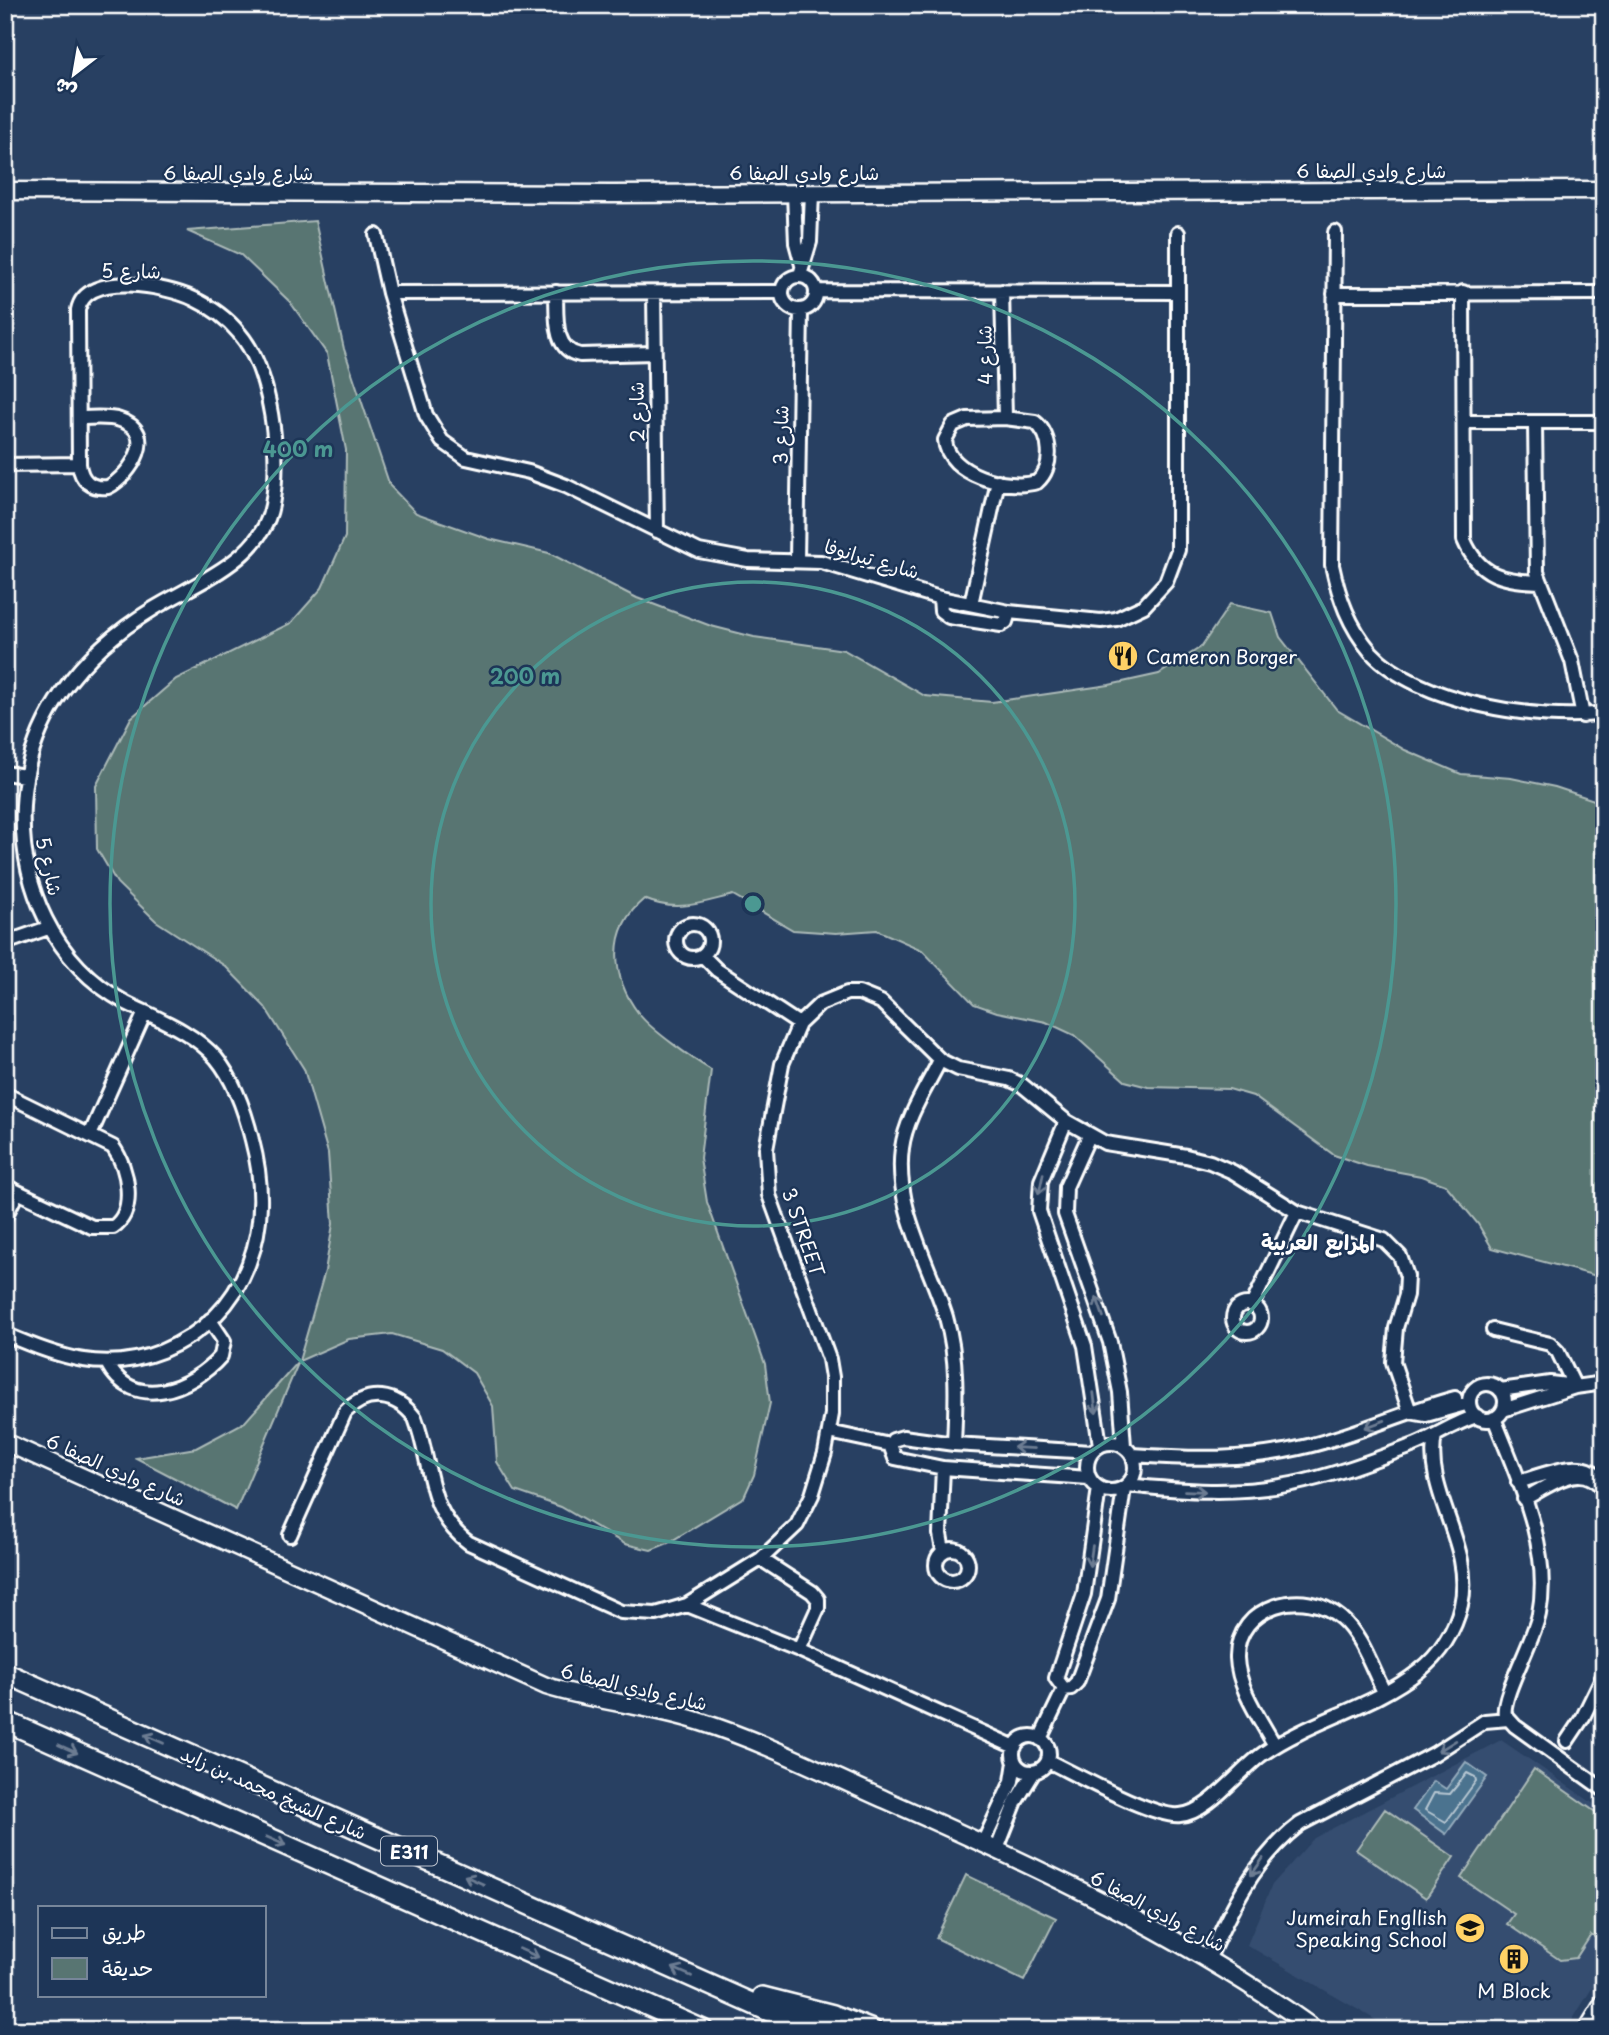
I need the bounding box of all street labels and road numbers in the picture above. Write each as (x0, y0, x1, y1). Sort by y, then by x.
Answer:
street label: شارع وادي الصفا 6 (1296, 156, 1446, 186)
street label: شارع وادي الصفا 6 (163, 158, 313, 188)
street label: شارع وادي الصفا 6 (729, 158, 879, 188)
street label: شارع 5 (101, 255, 161, 286)
street label: شارع 4 (969, 325, 1000, 385)
street label: شارع 2 (621, 381, 652, 443)
street label: شارع 3 (765, 405, 796, 465)
street label: شارع تيرانوفا (821, 531, 923, 586)
street label: شارع 5 (29, 834, 70, 898)
street label: 3 STREET (776, 1184, 832, 1280)
street label: شارع وادي الصفا 6 (41, 1426, 190, 1514)
street label: شارع وادي الصفا 6 (557, 1655, 710, 1718)
street label: شارع الشيخ محمد بن زايد (176, 1738, 371, 1847)
road number: E311 (381, 1837, 437, 1866)
street label: شارع وادي الصفا 6 (1084, 1862, 1231, 1959)

